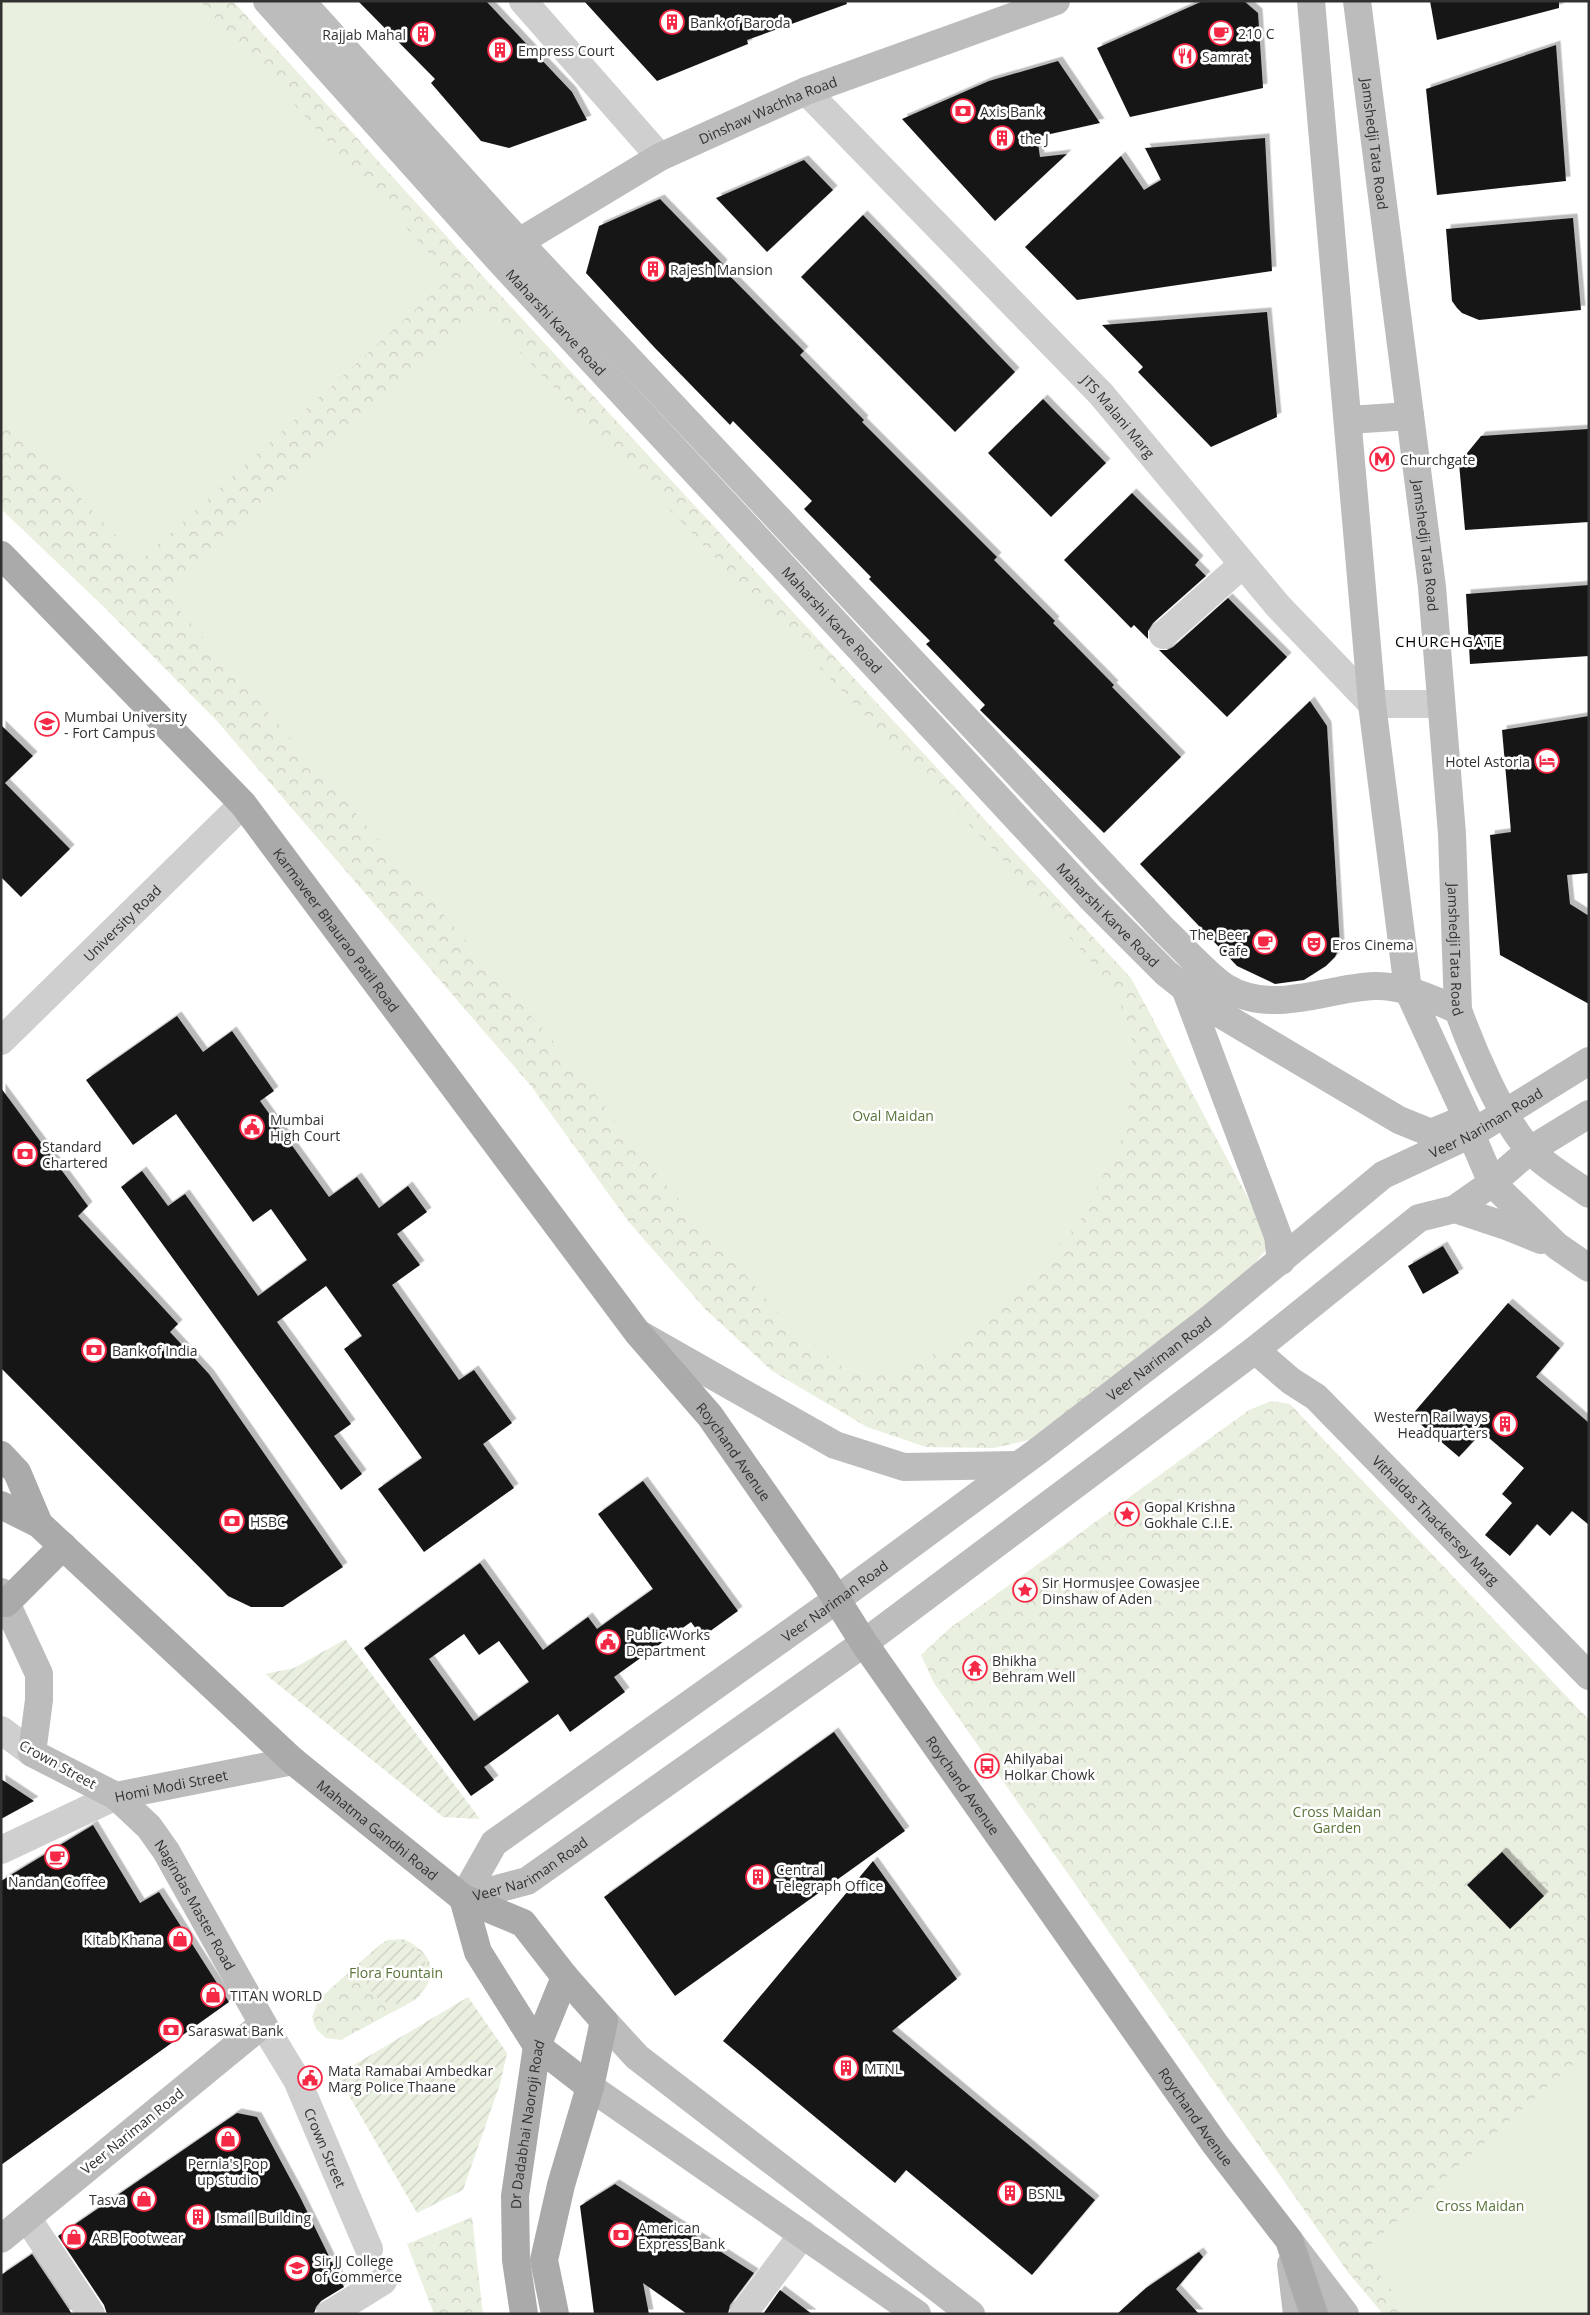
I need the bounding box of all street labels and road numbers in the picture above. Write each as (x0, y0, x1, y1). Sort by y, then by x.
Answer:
street label: Dinshaw Wachha Road (695, 71, 839, 148)
street label: Jamshedji Tata Road (1357, 75, 1393, 211)
street label: Maharshi Karve Road (502, 264, 611, 379)
street label: JTS Malani Marg (1076, 369, 1160, 462)
street label: Jamshedji Tata Road (1409, 477, 1443, 612)
street label: Maharshi Karve Road (778, 562, 887, 677)
street label: Karmaveer Bhaurao Patil Road (269, 844, 404, 1015)
street label: Maharshi Karve Road (1053, 858, 1164, 971)
street label: University Road (79, 880, 165, 965)
street label: Jamshedji Tata Road (1444, 881, 1469, 1018)
street label: Veer Nariman Road (1426, 1083, 1546, 1162)
street label: Veer Nariman Road (1102, 1312, 1215, 1404)
street label: Roychand Avenue (693, 1398, 776, 1504)
street label: Vithaldas Thackersey Marg (1368, 1451, 1504, 1589)
street label: Veer Nariman Road (777, 1556, 892, 1646)
street label: Roychand Avenue (922, 1732, 1005, 1838)
street label: Crown Street (16, 1735, 100, 1793)
street label: Homi Modi Street (113, 1765, 229, 1806)
street label: Mahatma Gandhi Road (313, 1775, 443, 1884)
street label: Veer Nariman Road (470, 1832, 591, 1905)
street label: Nagindas Master Road (151, 1835, 240, 1973)
street label: Dr Dadabhai Naoroji Road (505, 2037, 548, 2209)
street label: Roychand Avenue (1155, 2063, 1238, 2170)
street label: Veer Nariman Road (77, 2084, 187, 2178)
street label: Crown Street (300, 2105, 351, 2191)

